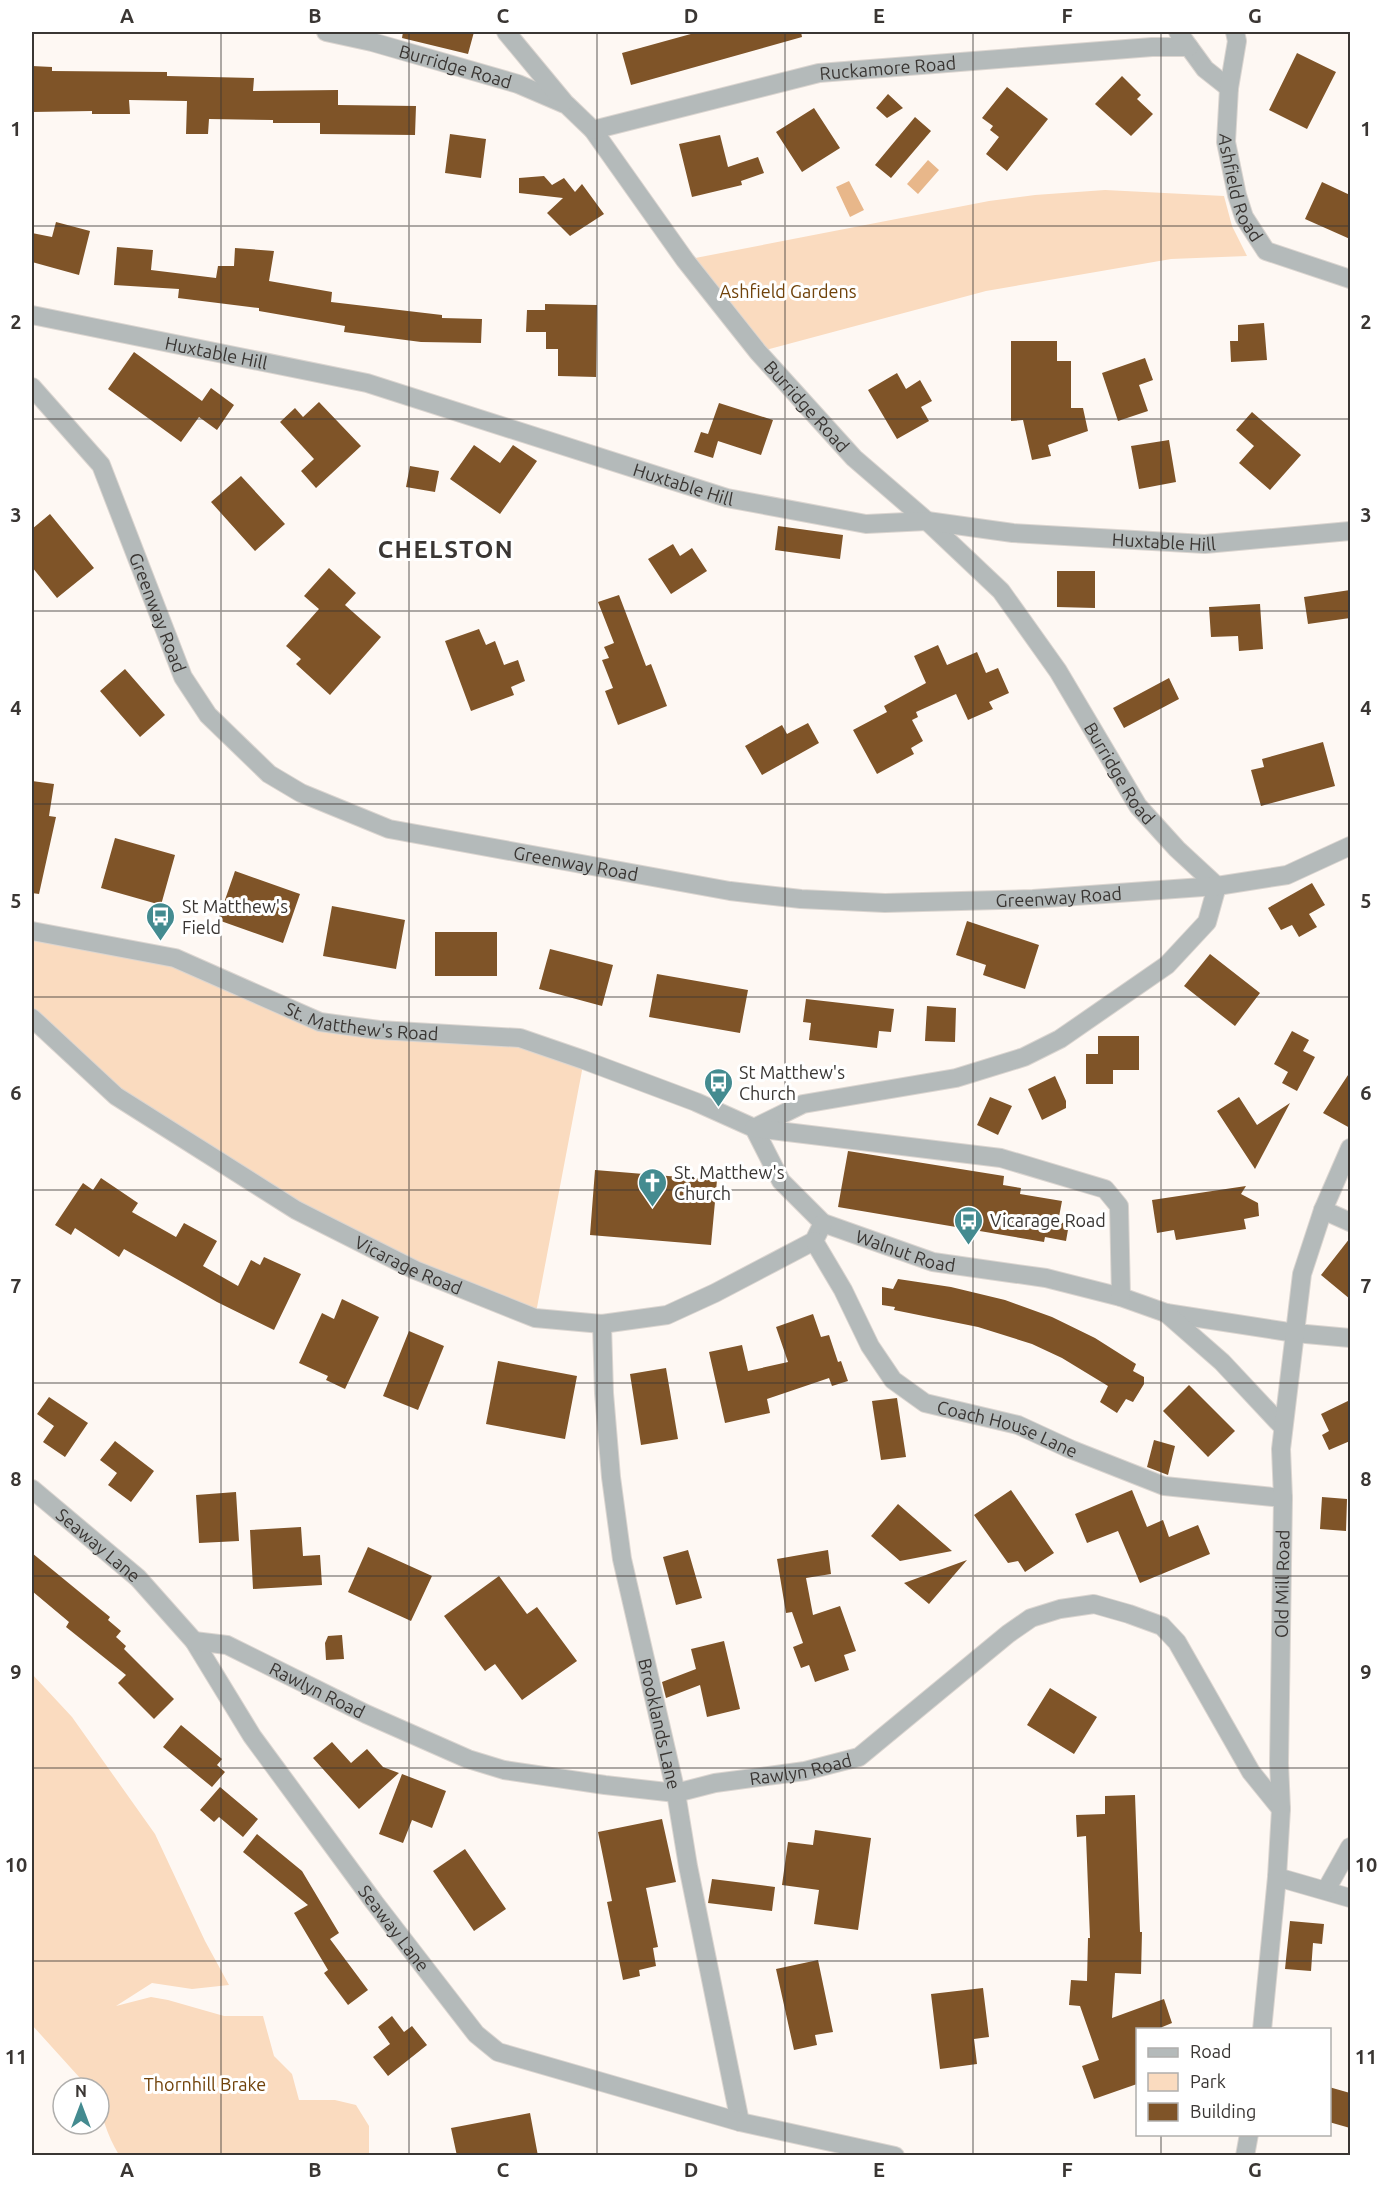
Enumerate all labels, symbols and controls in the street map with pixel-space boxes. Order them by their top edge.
text: A [120,4,134,27]
text: B [308,4,322,27]
text: C [497,4,510,27]
text: D [684,4,698,27]
text: E [873,4,885,27]
text: F [1061,4,1073,27]
text: G [1248,4,1262,27]
street label: Burridge Road [397,40,514,92]
street label: Ruckamore Road [819,52,957,83]
text: 1 [10,117,22,140]
text: 1 [1360,117,1372,140]
street label: Ashfield Road [1216,133,1267,245]
park label: Ashfield Gardens [719,281,857,301]
text: 2 [10,310,22,333]
text: 2 [1360,310,1372,333]
street label: Huxtable Hill [163,332,269,373]
street label: Burridge Road [761,356,853,456]
street label: Huxtable Hill [631,459,735,509]
text: 3 [10,503,22,526]
text: 3 [1360,503,1372,526]
street label: Huxtable Hill [1111,529,1217,554]
district label: CHELSTON [378,536,514,563]
street label: Greenway Road [126,550,190,675]
text: 4 [10,696,22,719]
text: 4 [1360,696,1372,719]
street label: Burridge Road [1081,719,1159,828]
street label: Greenway Road [512,842,640,884]
street label: Greenway Road [995,883,1122,910]
text: 5 [10,889,22,912]
text: 5 [1360,889,1372,912]
place label: St Matthew's Field [182,896,288,937]
bus stop icon: St Matthew's Field [145,900,177,942]
street label: St. Matthew's Road [282,998,439,1043]
place label: St Matthew's Church [739,1062,845,1103]
bus stop icon: St Matthew's Church [702,1066,734,1108]
text: 6 [10,1081,22,1104]
text: 6 [1360,1081,1372,1104]
place label: St. Matthew's Church [674,1162,785,1203]
church icon: St. Matthew's Church [637,1166,669,1208]
bus stop icon: Vicarage Road [953,1204,985,1246]
place label: Vicarage Road [990,1210,1106,1230]
street label: Walnut Road [853,1226,957,1275]
street label: Vicarage Road [352,1231,465,1298]
text: 7 [10,1274,22,1297]
text: 7 [1360,1274,1372,1297]
street label: Coach House Lane [935,1396,1081,1461]
text: 8 [10,1467,22,1490]
text: 8 [1360,1467,1372,1490]
street label: Seaway Lane [53,1504,145,1586]
street label: Old Mill Road [1271,1530,1293,1638]
street label: Brooklands Lane [635,1656,685,1791]
street label: Rawlyn Road [266,1658,368,1722]
text: 9 [10,1660,22,1683]
text: 9 [1360,1660,1372,1683]
street label: Rawlyn Road [748,1749,854,1788]
text: 10 [5,1853,27,1876]
text: 10 [1355,1853,1377,1876]
street label: Seaway Lane [355,1881,434,1975]
legend [1136,2028,1331,2136]
text: Road [1190,2041,1232,2061]
text: 11 [5,2045,27,2068]
text: 11 [1355,2045,1377,2068]
text: Park [1190,2071,1226,2091]
park label: Thornhill Brake [144,2074,266,2094]
north arrow [51,2076,111,2136]
text: N [75,2082,87,2100]
text: Building [1190,2101,1256,2121]
text: A [120,2158,134,2181]
text: B [308,2158,322,2181]
text: C [497,2158,510,2181]
text: D [684,2158,698,2181]
text: E [873,2158,885,2181]
text: F [1061,2158,1073,2181]
text: G [1248,2158,1262,2181]

